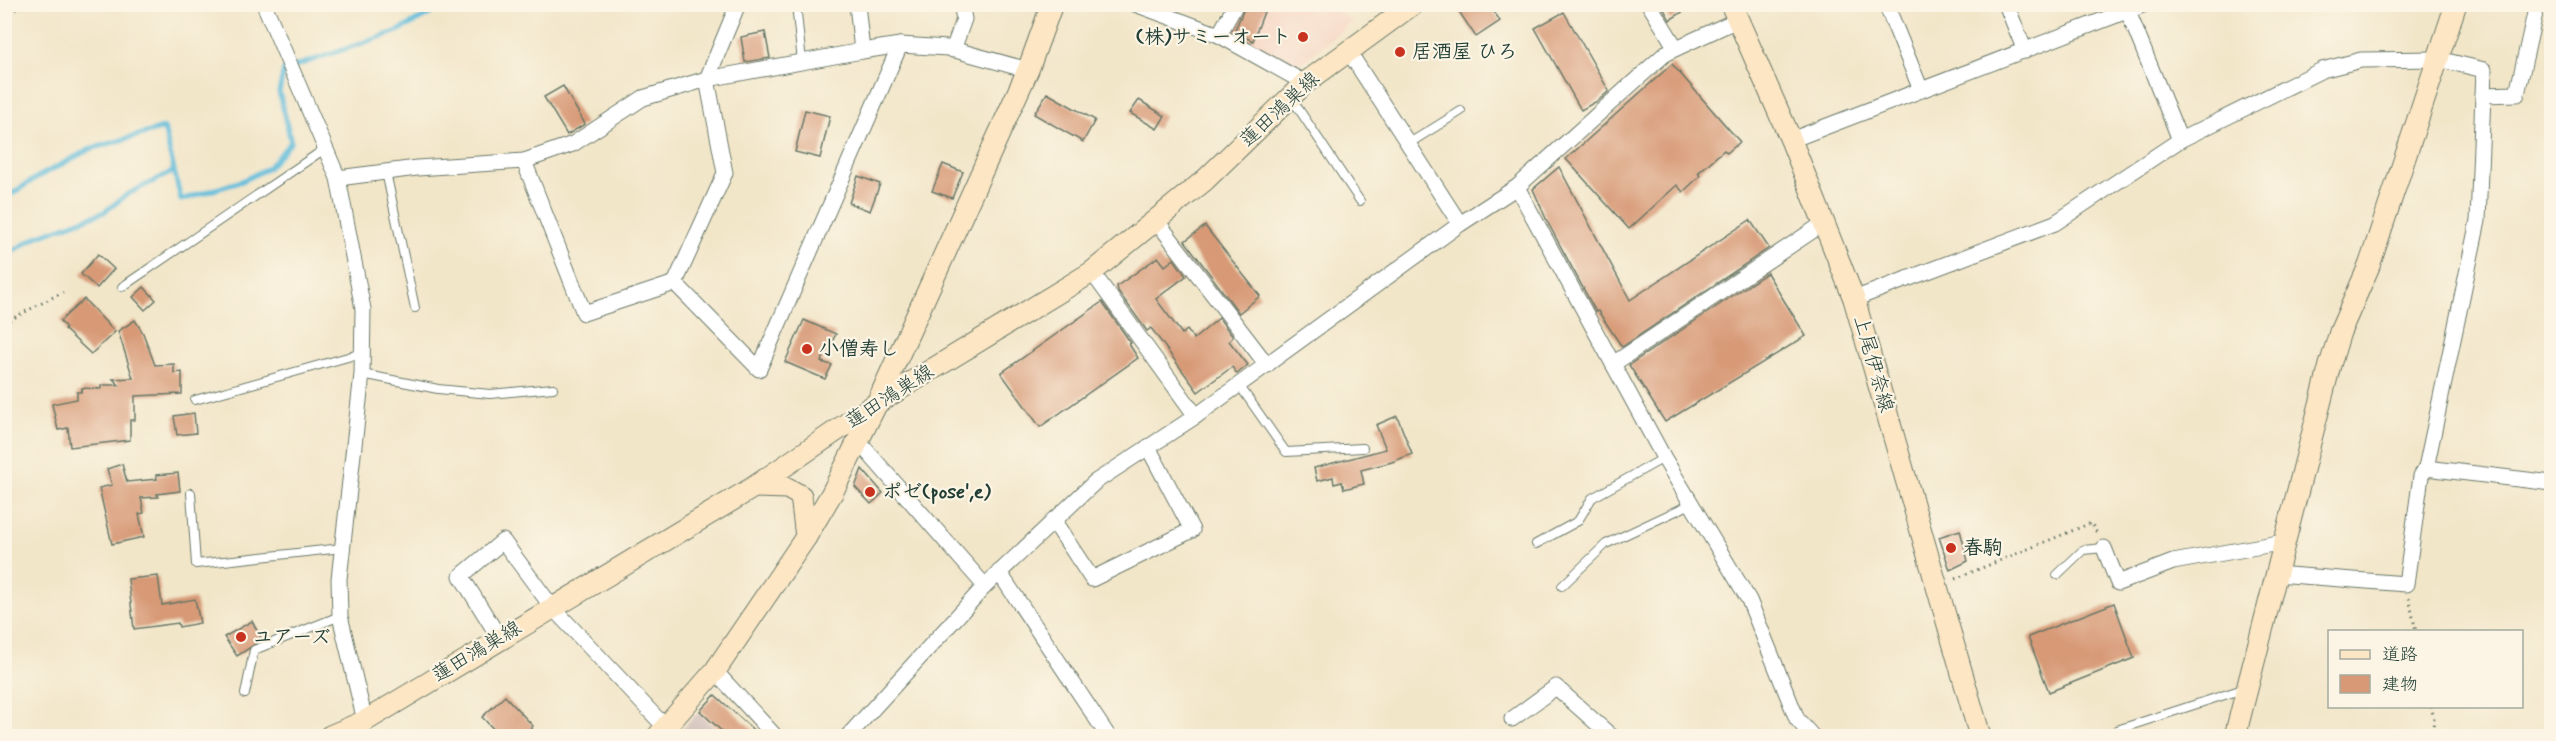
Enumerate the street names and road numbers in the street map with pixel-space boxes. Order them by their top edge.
street label: 蓮田鴻巣線 [1234,66,1326,154]
street label: 上尾伊奈線 [1846,312,1900,416]
street label: 蓮田鴻巣線 [841,358,939,436]
street label: 蓮田鴻巣線 [427,615,527,689]

